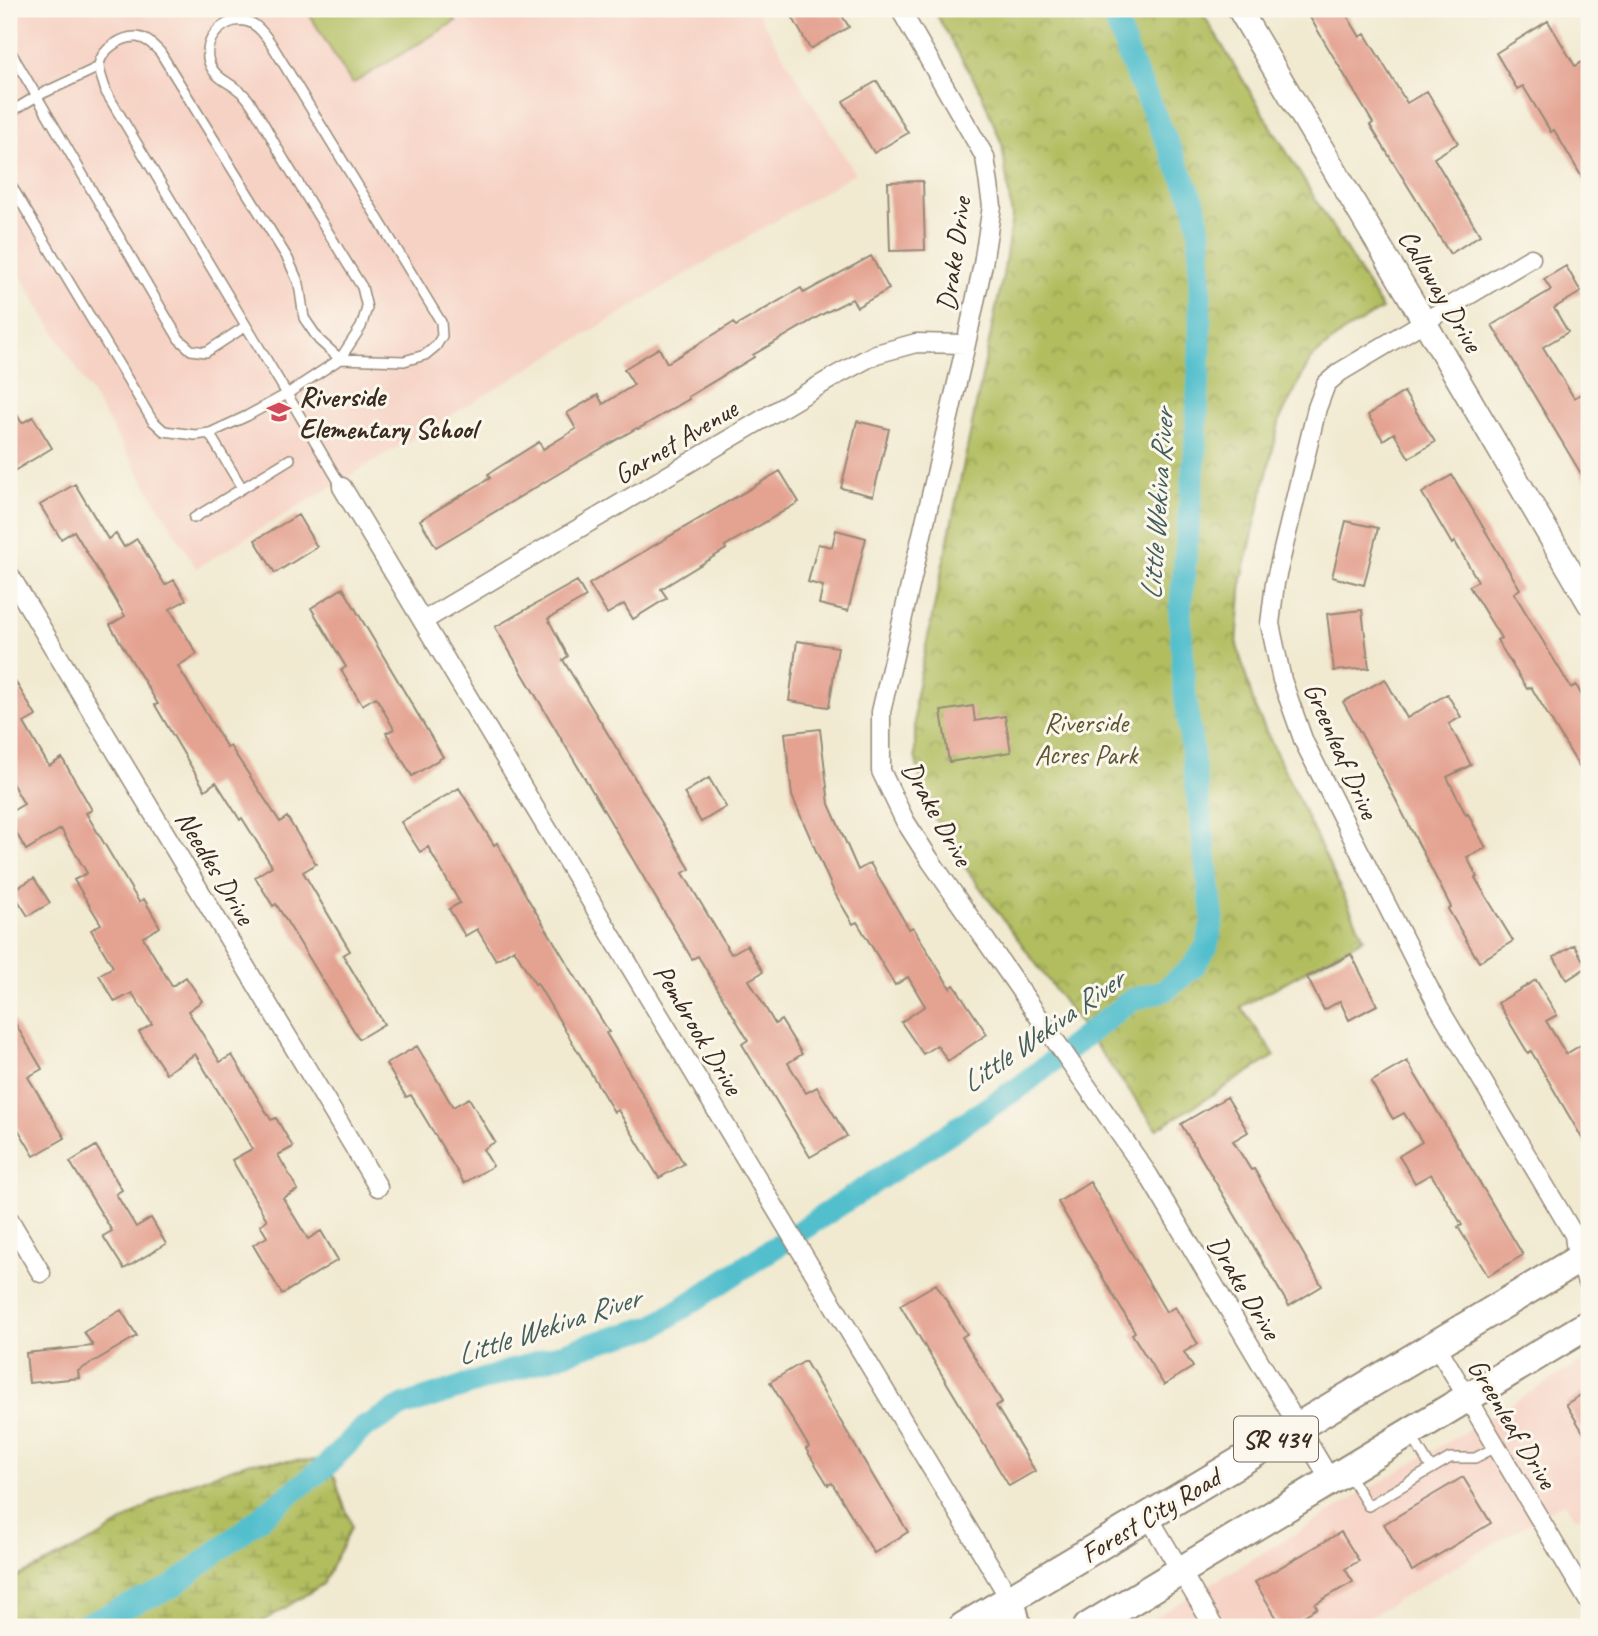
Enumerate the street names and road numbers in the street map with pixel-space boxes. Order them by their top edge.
street label: Drake Drive [928,193,979,313]
street label: Calloway Drive [1390,223,1492,360]
street label: Garnet Avenue [607,390,745,492]
street label: Greenleaf Drive [1296,677,1388,825]
street label: Drake Drive [894,755,982,874]
street label: Needles Drive [168,804,264,932]
street label: Pembrook Drive [646,958,752,1103]
street label: Drake Drive [1200,1229,1290,1347]
street label: Greenleaf Drive [1460,1352,1566,1496]
road number: SR 434 [1234,1416,1318,1462]
street label: Forest City Road [1074,1458,1230,1571]

